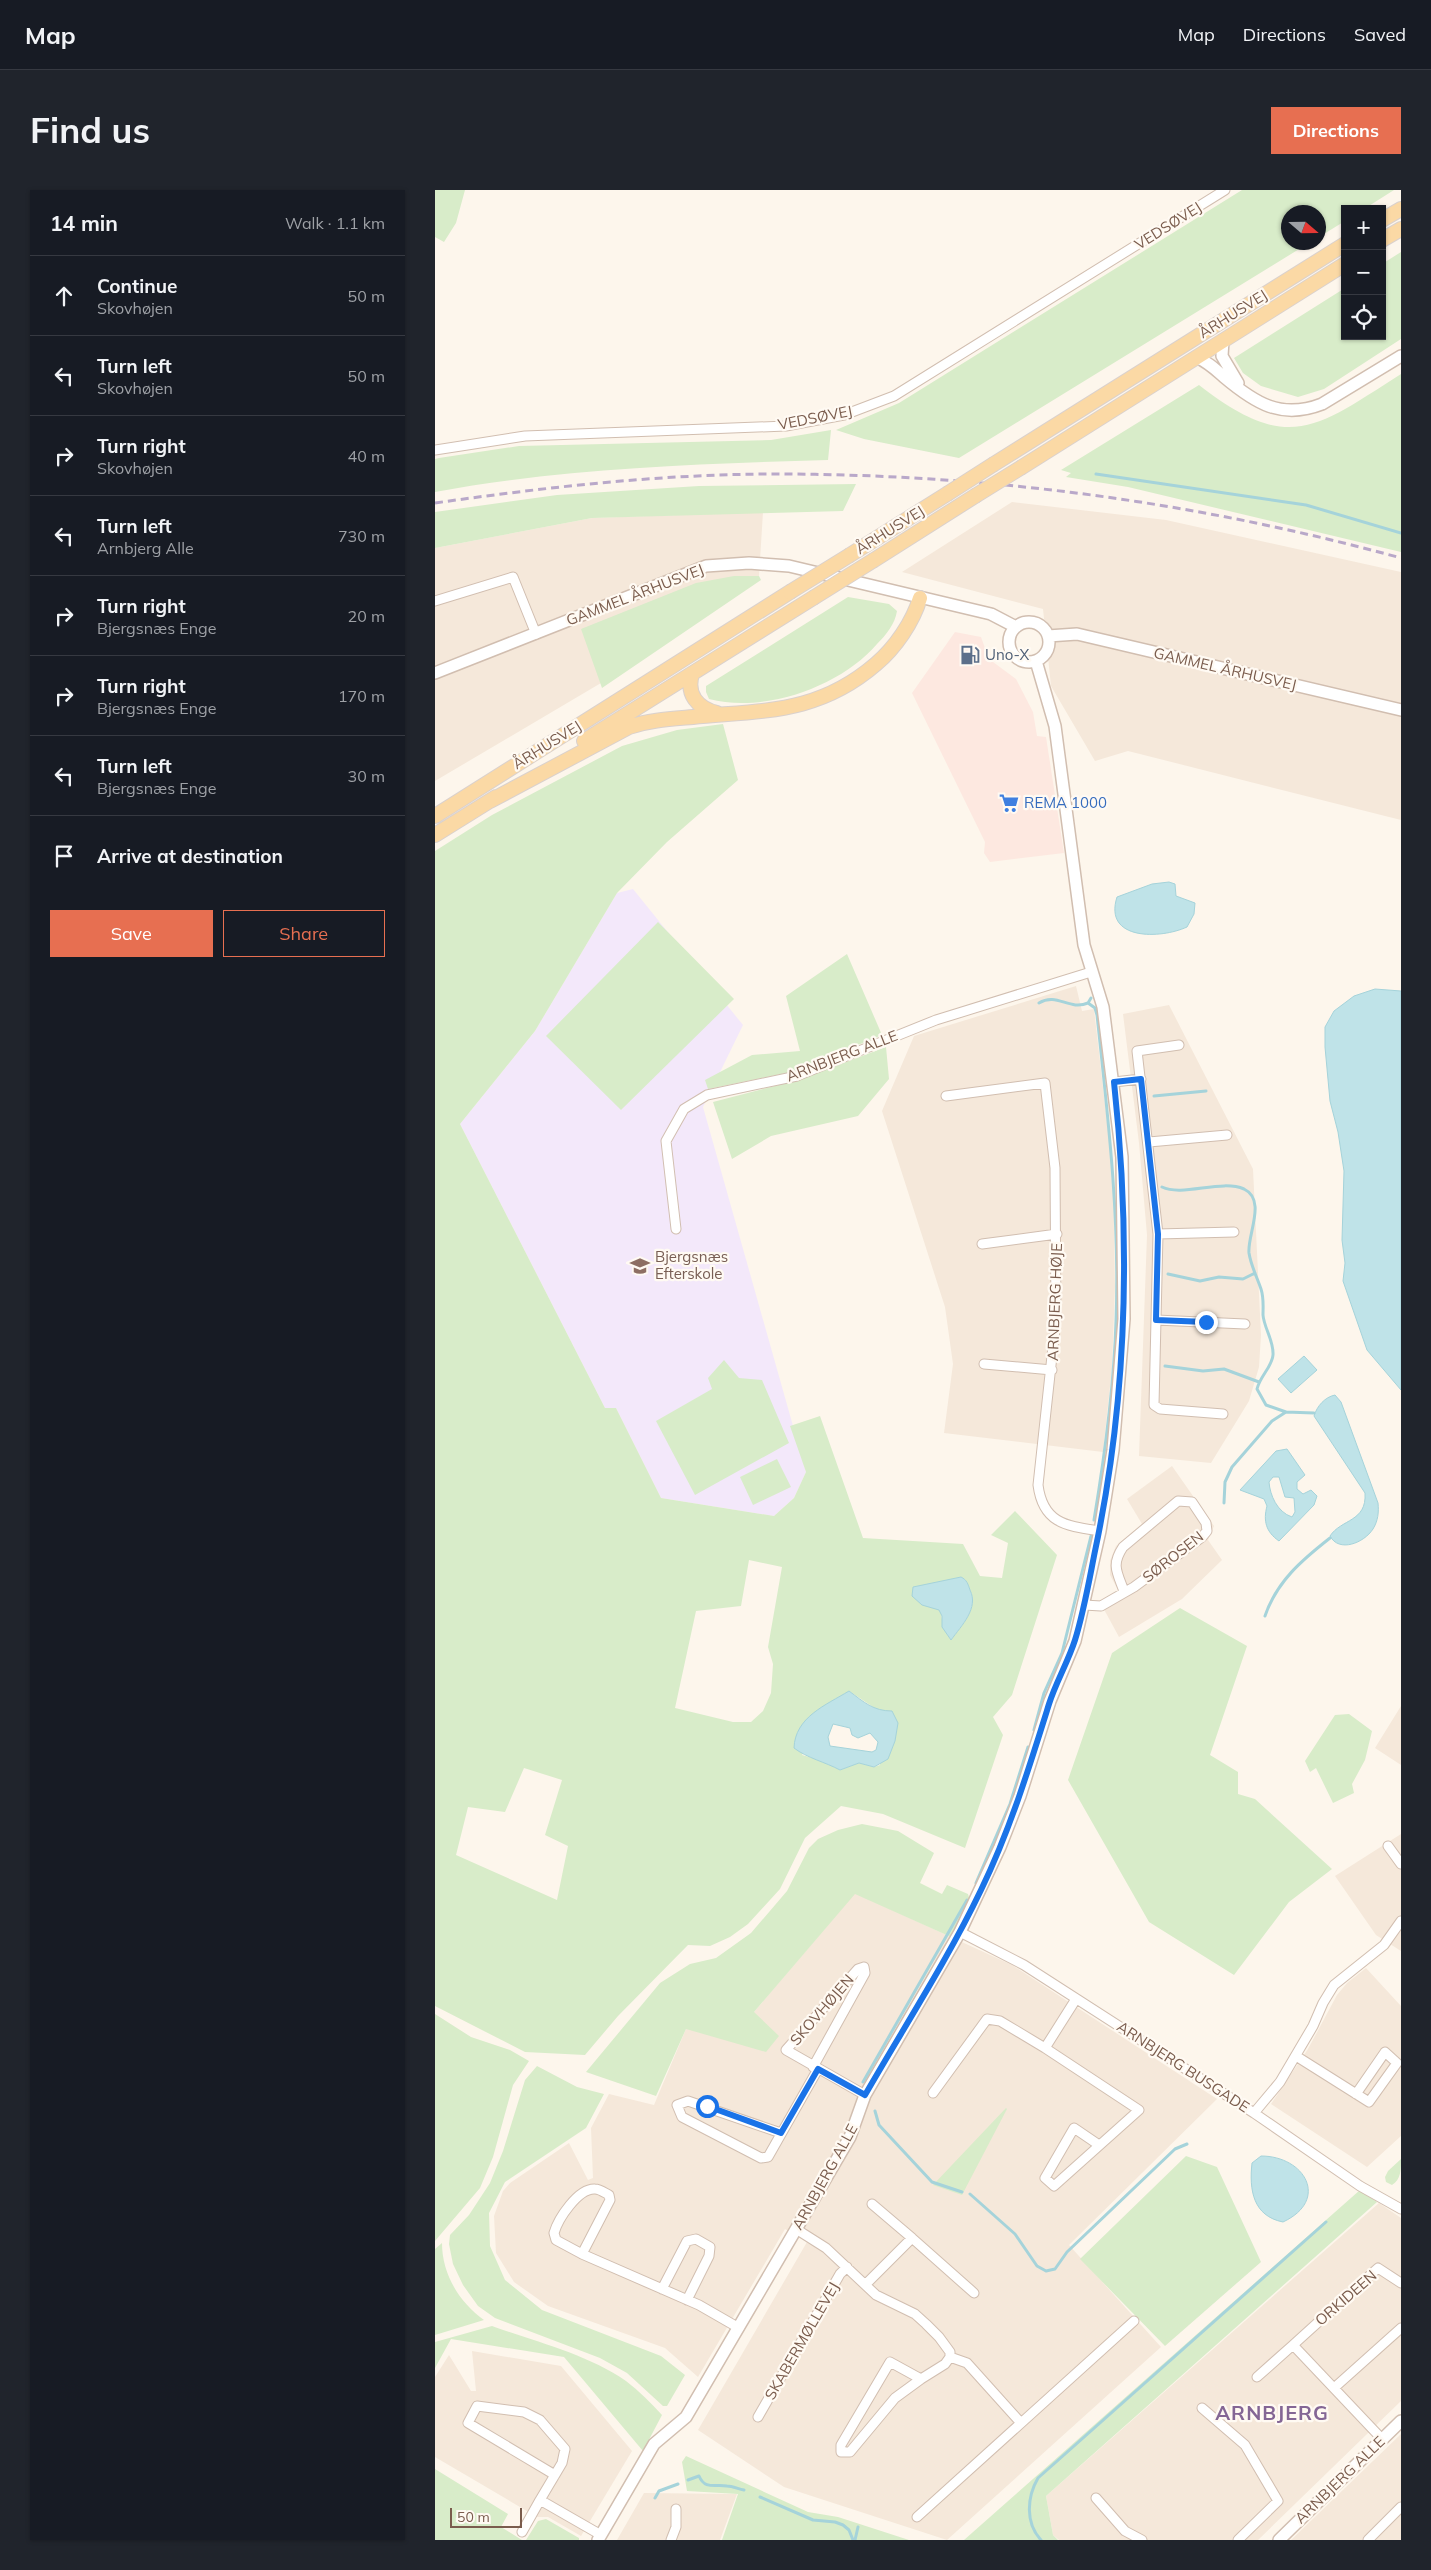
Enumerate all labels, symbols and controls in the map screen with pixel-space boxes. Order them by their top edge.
text: Map [25,20,76,50]
text: Map [1178,23,1215,46]
text: Directions [1243,23,1326,46]
text: Saved [1354,23,1406,46]
button: Directions [1271,107,1401,154]
text: Find us [30,108,150,152]
street label: VEDSØVEJ [1131,198,1205,254]
north arrow [1281,205,1326,250]
map controls [1341,205,1386,340]
button: + [1341,205,1386,250]
text: 14 min [50,210,118,236]
text: Walk · 1.1 km [285,213,385,233]
button: − [1341,250,1386,295]
text: Continue [97,274,177,298]
icon: ahead [50,282,78,310]
street label: ÅRHUSVEJ [1194,284,1271,342]
text: 50 m [348,286,385,306]
button: locate [1341,295,1386,340]
text: Skovhøjen [97,298,173,318]
text: Turn left [97,354,172,378]
icon: left [50,362,78,390]
text: 50 m [348,366,385,386]
text: Skovhøjen [97,378,173,398]
street label: VEDSØVEJ [776,401,854,434]
text: Turn right [97,434,186,458]
icon: right [50,442,78,470]
text: 40 m [348,446,385,466]
text: Skovhøjen [97,458,173,478]
street label: ÅRHUSVEJ [851,500,928,558]
text: Turn left [97,514,172,538]
icon: left [50,522,78,550]
text: 730 m [338,526,385,546]
text: Arnbjerg Alle [97,538,194,558]
street label: GAMMEL ÅRHUSVEJ [563,559,706,630]
text: Turn right [97,594,186,618]
icon: right [50,602,78,630]
text: 20 m [348,606,385,626]
text: Bjergsnæs Enge [97,618,216,638]
street label: GAMMEL ÅRHUSVEJ [1152,642,1299,694]
fuel station icon: Uno-X [959,644,981,666]
place label: Uno-X [985,645,1030,664]
text: Turn right [97,674,186,698]
icon: right [50,682,78,710]
text: 170 m [338,686,385,706]
text: Bjergsnæs Enge [97,698,216,718]
street label: ÅRHUSVEJ [508,715,585,773]
text: Turn left [97,754,172,778]
icon: left [50,762,78,790]
text: 30 m [348,766,385,786]
text: Bjergsnæs Enge [97,778,216,798]
supermarket icon: REMA 1000 [998,792,1020,814]
place label: REMA 1000 [1024,793,1107,812]
icon: arrive [50,842,78,870]
text: Arrive at destination [97,844,283,868]
button: Save [50,910,213,957]
button: Share [223,910,385,957]
street label: ARNBJERG ALLE [783,1025,900,1086]
street label: ARNBJERG HØJE [1043,1243,1066,1361]
place label: Bjergsnæs Efterskole [655,1247,728,1283]
school or university icon: Bjergsnæs Efterskole [629,1255,651,1277]
route end [1195,1311,1218,1334]
street label: SØROSEN [1138,1527,1207,1586]
street label: SKOVHØJEN [786,1970,858,2049]
street label: ARNBJERG BUSGADE [1113,2017,1253,2117]
route start [696,2095,719,2118]
street label: ARNBJERG ALLE [788,2120,862,2233]
street label: ORKIDEEN [1311,2266,1380,2330]
street label: SKABERMØLLEVEJ [760,2279,843,2403]
district label: ARNBJERG [1215,2400,1329,2425]
street label: ARNBJERG ALLE [1291,2432,1389,2527]
scale bar [450,2505,523,2528]
text: 50 m [457,2508,490,2526]

